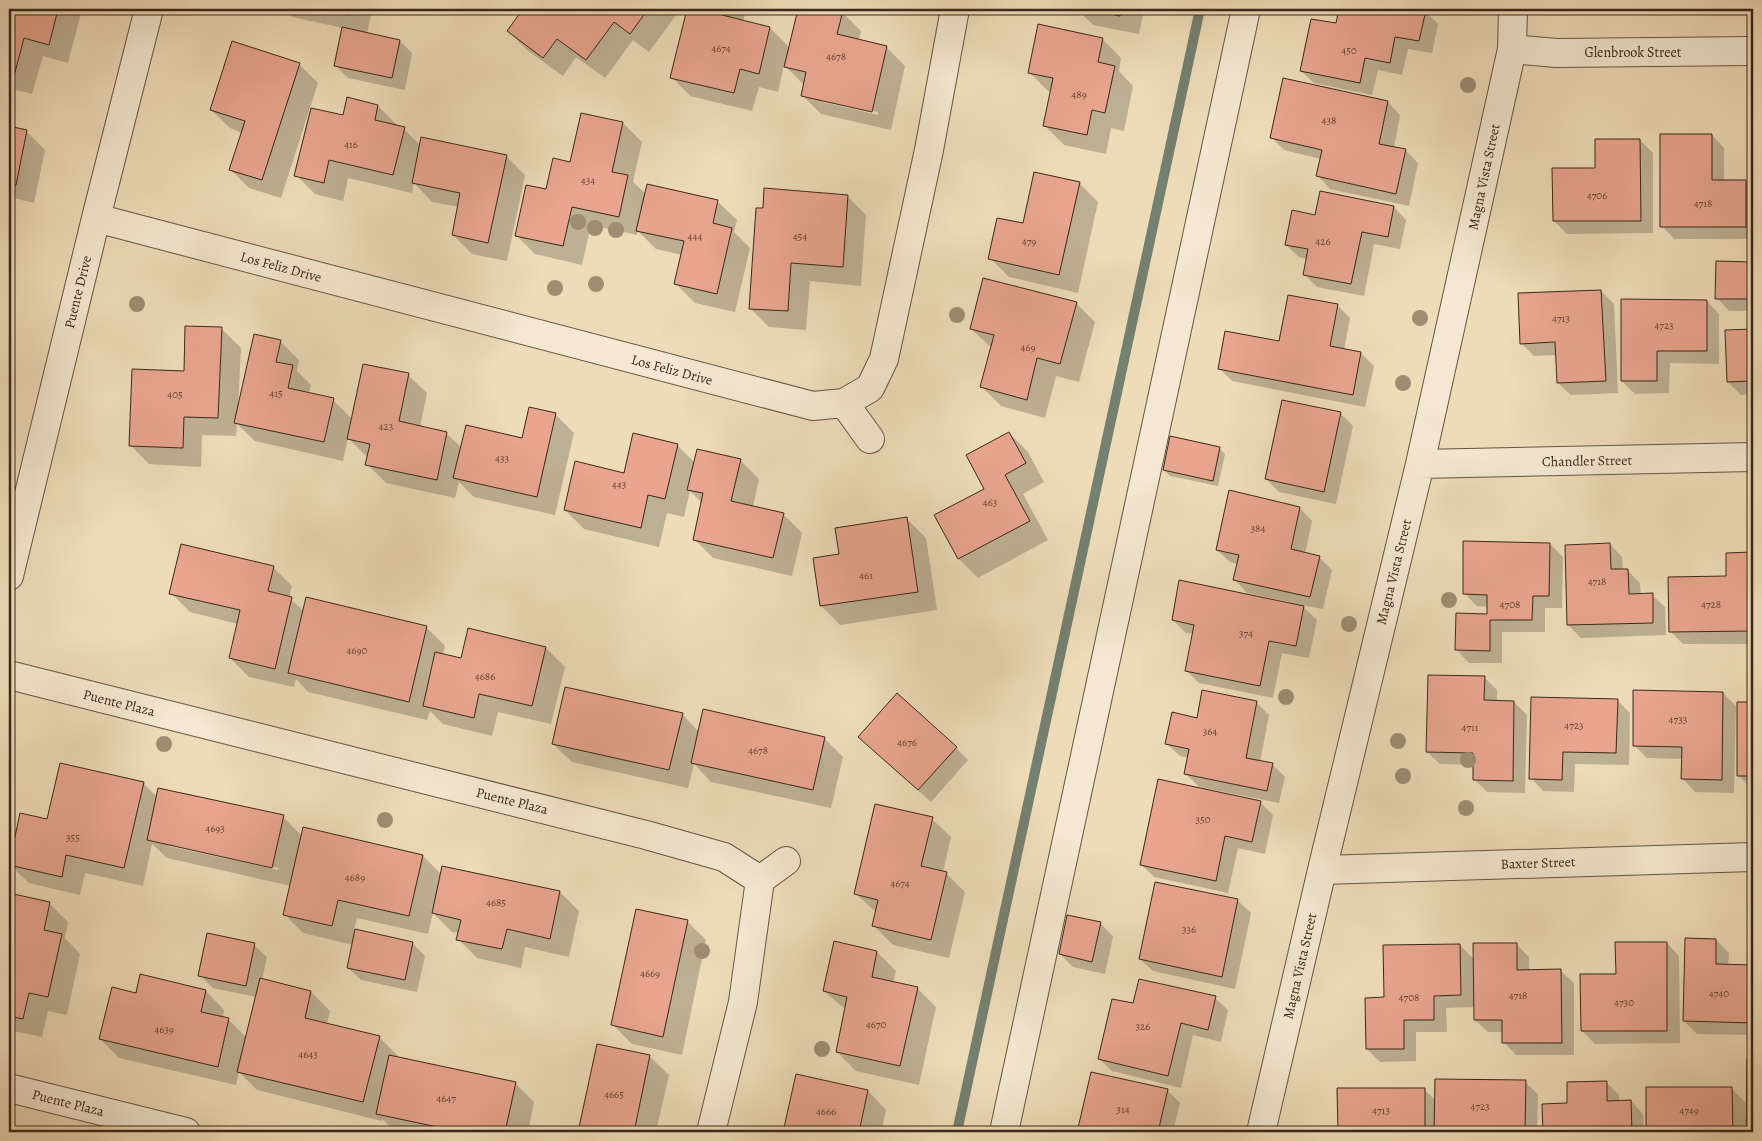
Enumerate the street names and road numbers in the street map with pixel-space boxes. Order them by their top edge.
street label: Glenbrook Street [1585,43,1682,62]
street label: Magna Vista Street [1463,122,1505,232]
street label: Los Feliz Drive [238,247,324,287]
street label: Puente Drive [60,254,96,330]
street label: Los Feliz Drive [629,350,715,390]
street label: Chandler Street [1542,451,1633,471]
street label: Magna Vista Street [1372,517,1416,627]
street label: Puente Plaza [81,685,157,721]
street label: Puente Plaza [474,783,550,819]
street label: Baxter Street [1500,852,1576,874]
street label: Magna Vista Street [1279,911,1322,1021]
street label: Puente Plaza [30,1085,106,1121]

